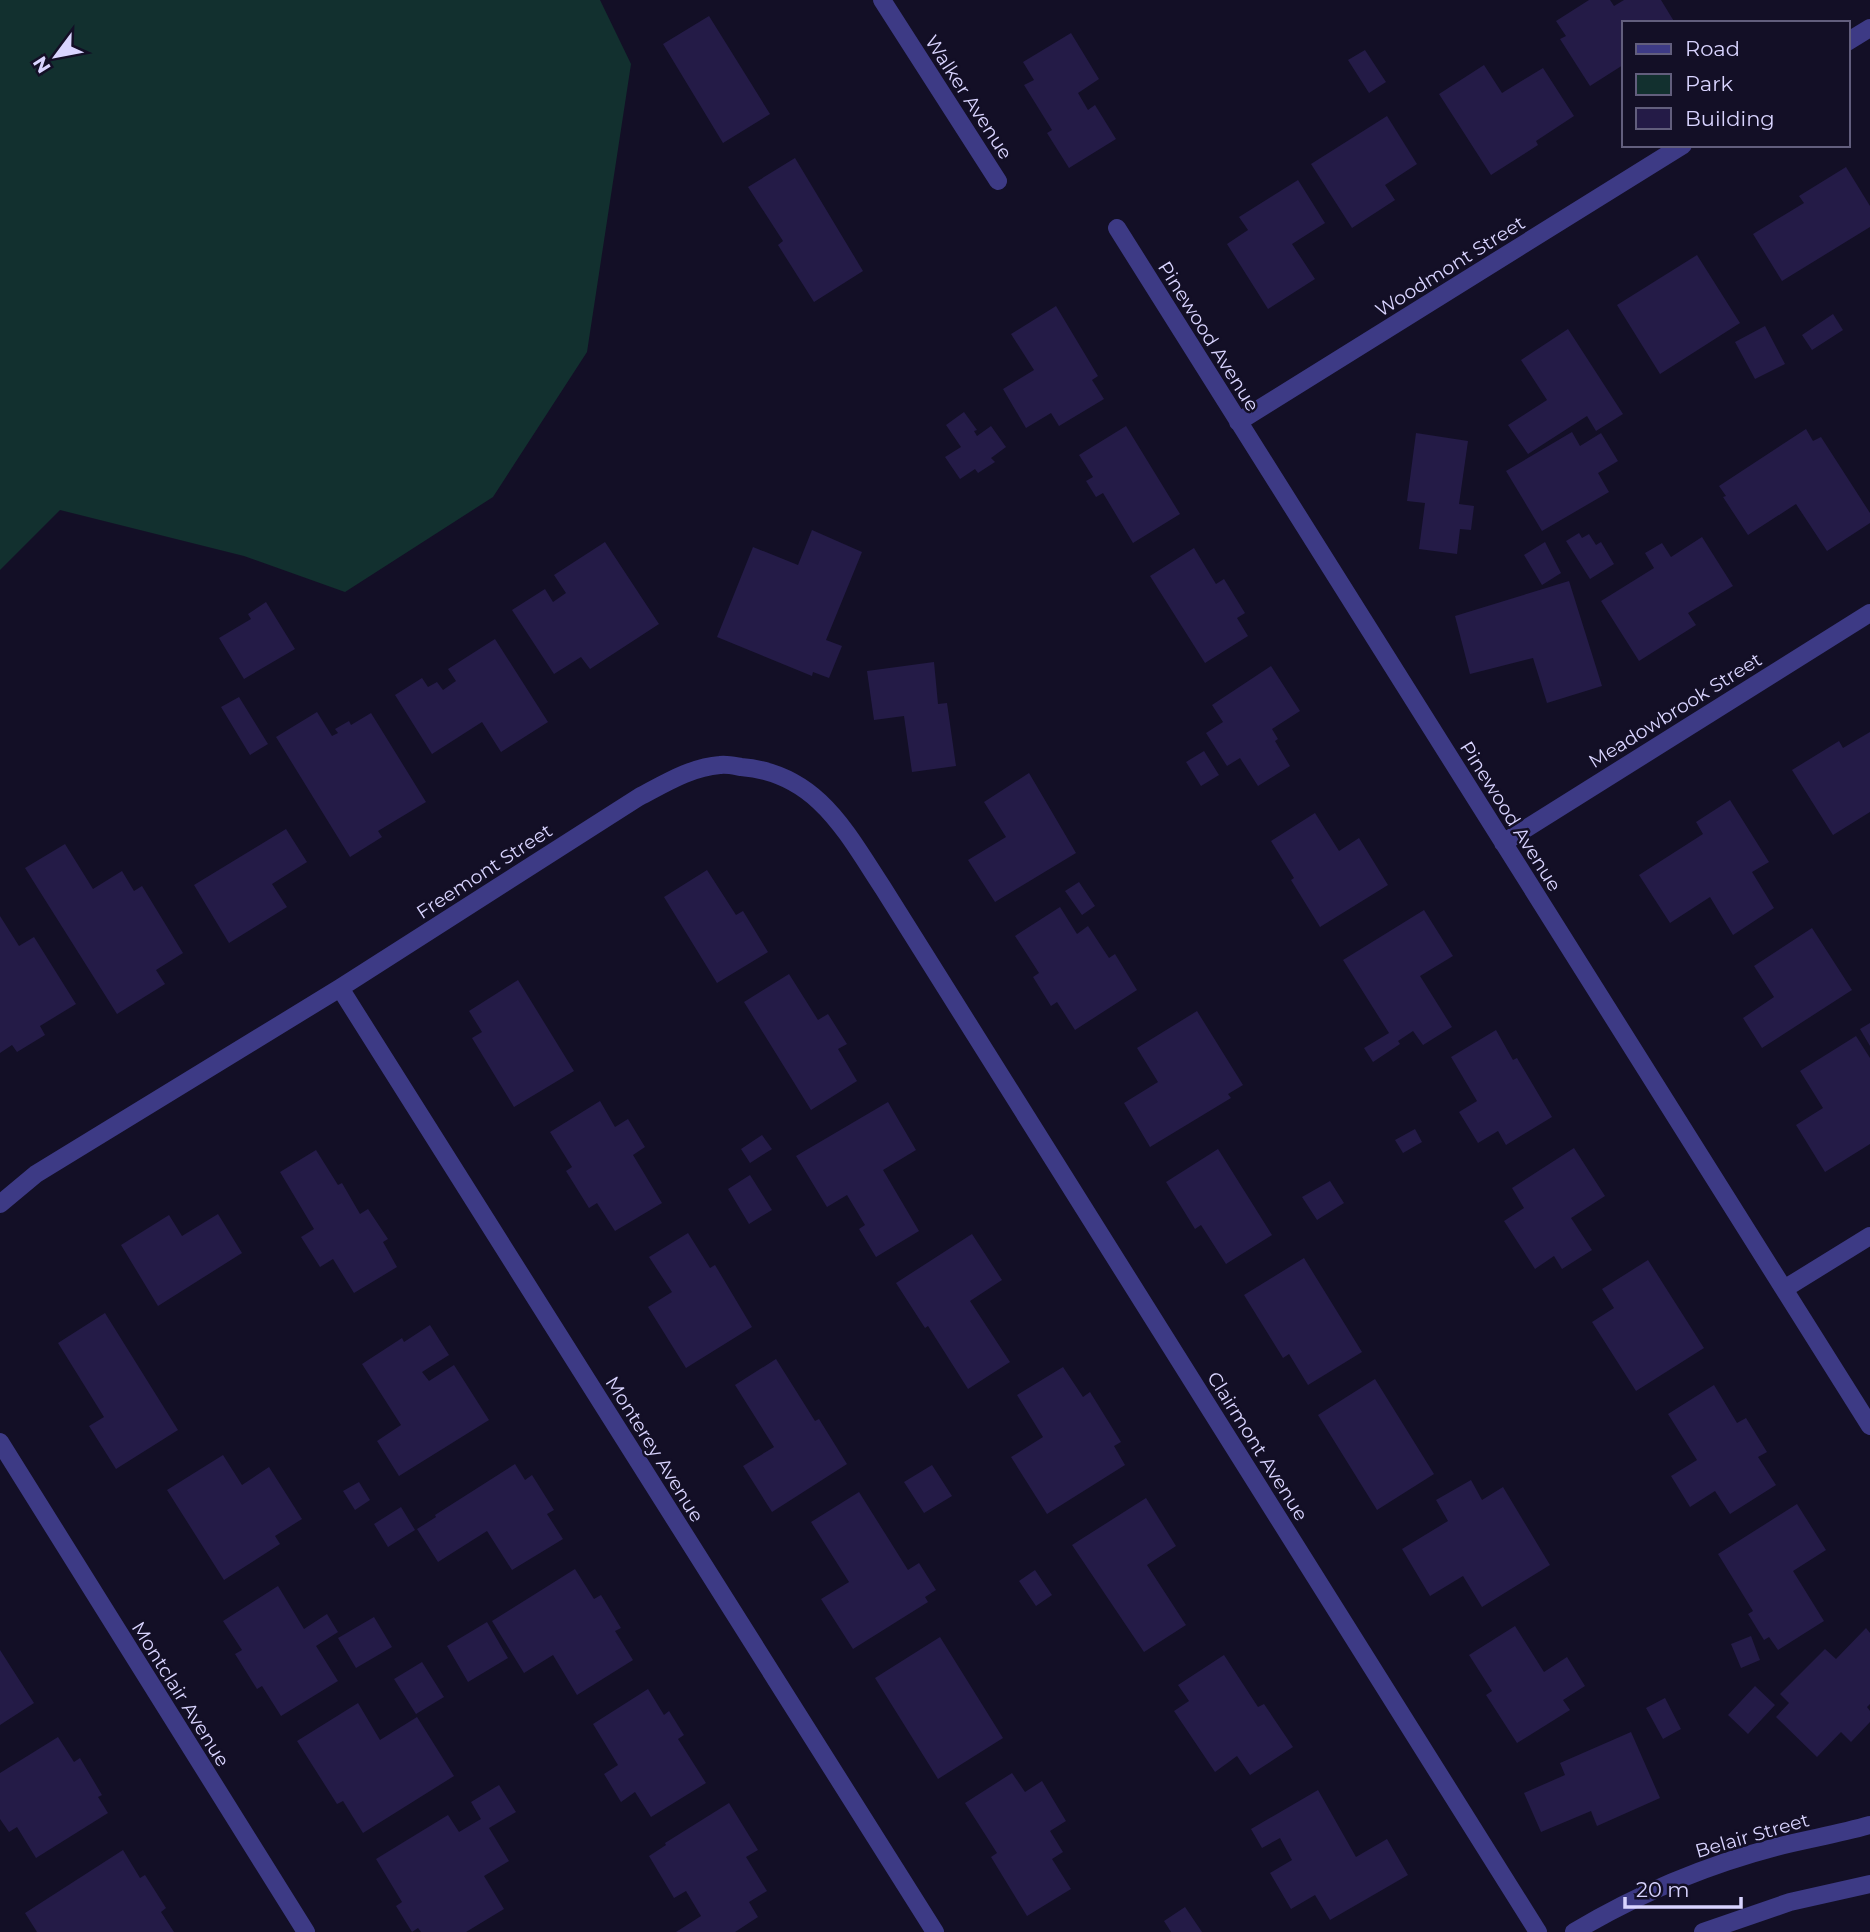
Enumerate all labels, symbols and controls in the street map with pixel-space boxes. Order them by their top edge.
north arrow [21,21,91,91]
legend [1622,21,1849,147]
street label: Walker Avenue [920,31,1017,164]
text: Road [1685,36,1740,61]
text: N [28,52,56,77]
text: Park [1685,71,1733,96]
text: Building [1685,106,1775,131]
street label: Woodmont Street [1371,211,1529,322]
street label: Pinewood Avenue [1153,257,1264,416]
street label: Meadowbrook Street [1585,648,1766,773]
street label: Pinewood Avenue [1455,737,1566,896]
street label: Freemont Street [412,819,557,924]
street label: Clairmont Avenue [1202,1367,1313,1525]
street label: Monterey Avenue [600,1372,709,1526]
street label: Montclair Avenue [127,1618,234,1771]
street label: Belair Street [1693,1808,1812,1863]
scale bar [1625,1866,1741,1910]
text: 20 m [1636,1877,1690,1902]

